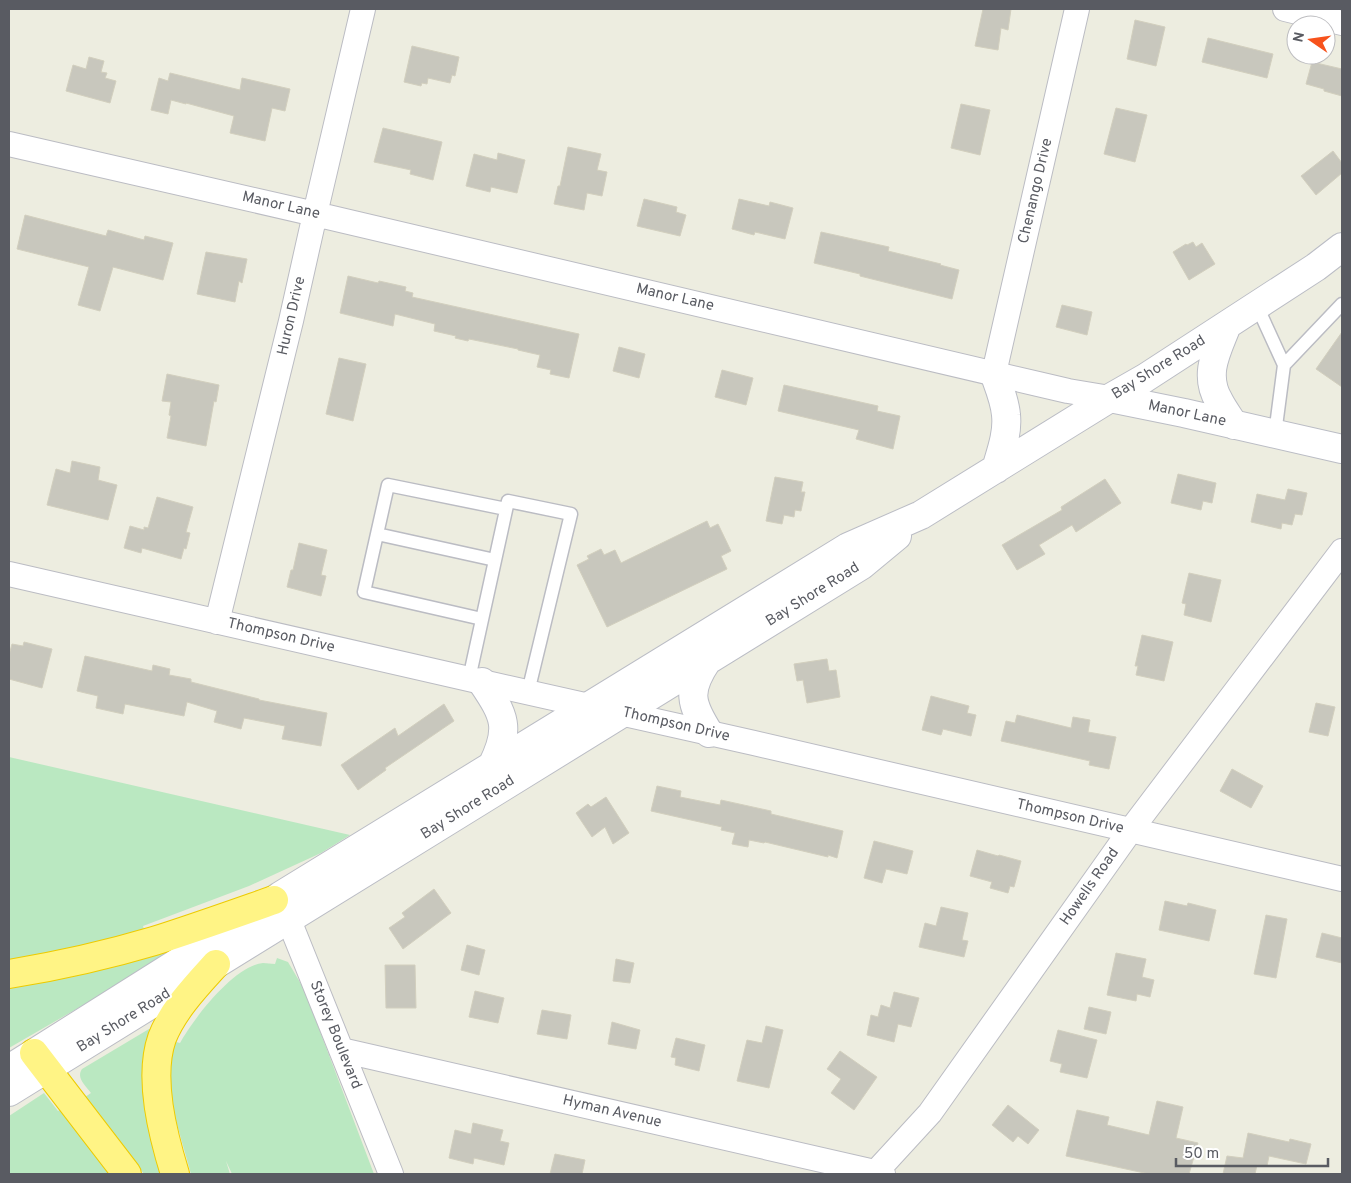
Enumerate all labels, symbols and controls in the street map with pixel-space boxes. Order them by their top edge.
north arrow [1286,15,1336,65]
text: N [1290,31,1309,44]
street label: Chenango Drive [1015,136,1057,246]
street label: Manor Lane [240,188,322,224]
street label: Huron Drive [274,275,310,357]
street label: Manor Lane [634,280,716,316]
street label: Bay Shore Road [1109,332,1209,404]
street label: Manor Lane [1146,396,1228,432]
street label: Bay Shore Road [763,559,863,631]
street label: Thompson Drive [225,614,337,658]
street label: Thompson Drive [620,703,732,747]
street label: Bay Shore Road [418,772,518,844]
street label: Thompson Drive [1014,795,1126,839]
street label: Howells Road [1056,844,1124,930]
street label: Storey Boulevard [305,978,365,1092]
street label: Bay Shore Road [74,985,174,1057]
street label: Hyman Avenue [561,1091,663,1133]
scale bar [1176,1136,1328,1168]
text: 50 m [1184,1145,1219,1164]

